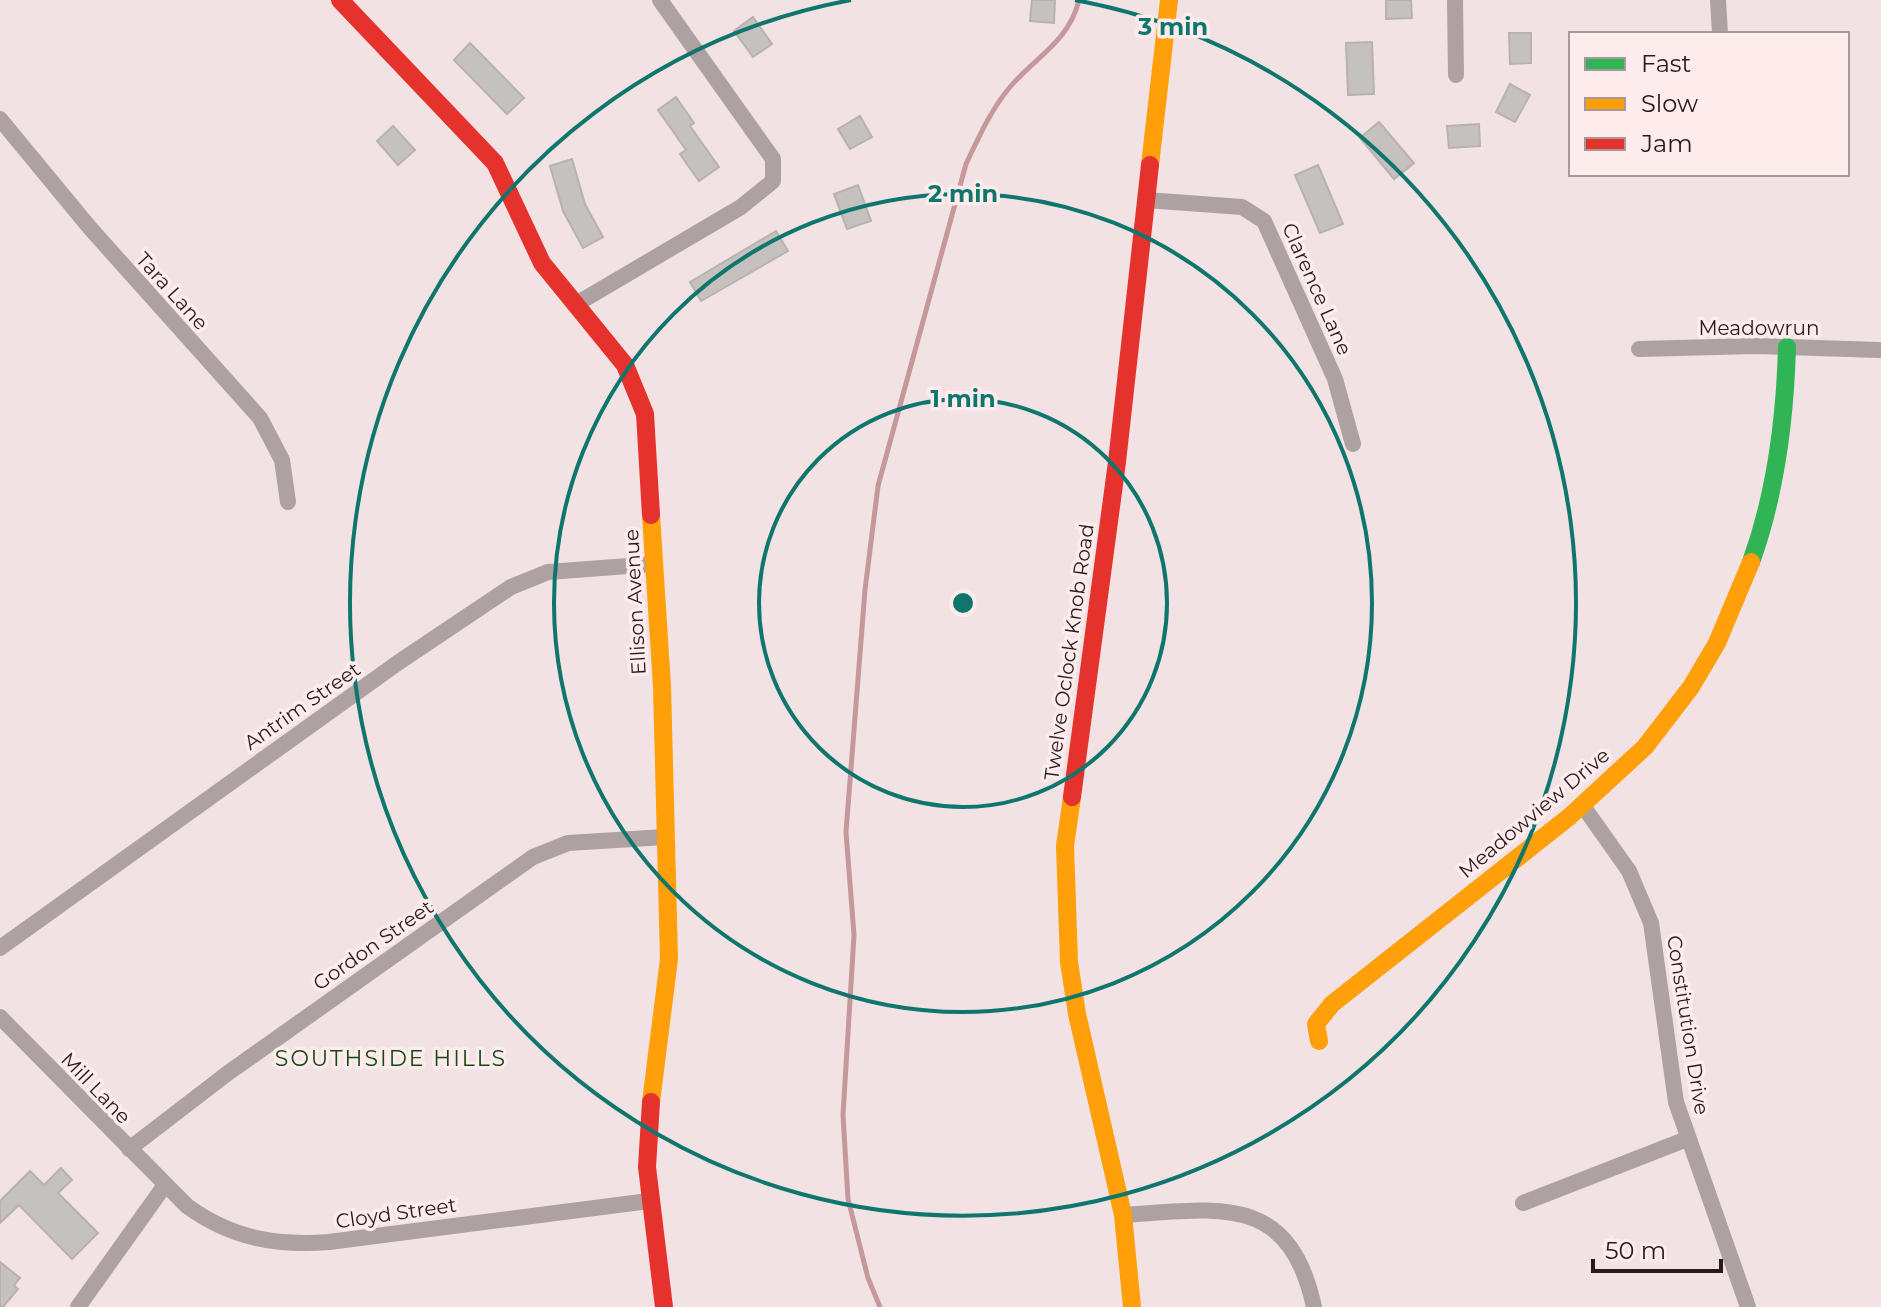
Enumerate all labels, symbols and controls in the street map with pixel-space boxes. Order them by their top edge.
text: 3 min [1137,12,1208,41]
legend [1569,32,1849,176]
text: Fast [1641,49,1692,78]
text: Slow [1641,89,1698,118]
text: Jam [1640,129,1693,158]
text: 2 min [928,179,998,208]
street label: Clarence Lane [1277,219,1357,359]
street label: Tara Lane [131,247,213,335]
street label: Meadowrun [1698,316,1820,340]
text: 1 min [930,384,996,413]
street label: Twelve Oclock Knob Road [1039,522,1099,782]
street label: Ellison Avenue [619,528,651,676]
centre of rings [949,589,977,617]
street label: Antrim Street [239,657,365,755]
street label: Meadowview Drive [1454,743,1614,883]
street label: Gordon Street [308,895,438,995]
street label: Constitution Drive [1662,933,1714,1117]
district label: SOUTHSIDE HILLS [275,1045,507,1072]
street label: Mill Lane [56,1047,136,1129]
street label: Cloyd Street [334,1193,458,1233]
scale bar [1593,1223,1721,1273]
text: 50 m [1605,1236,1666,1265]

